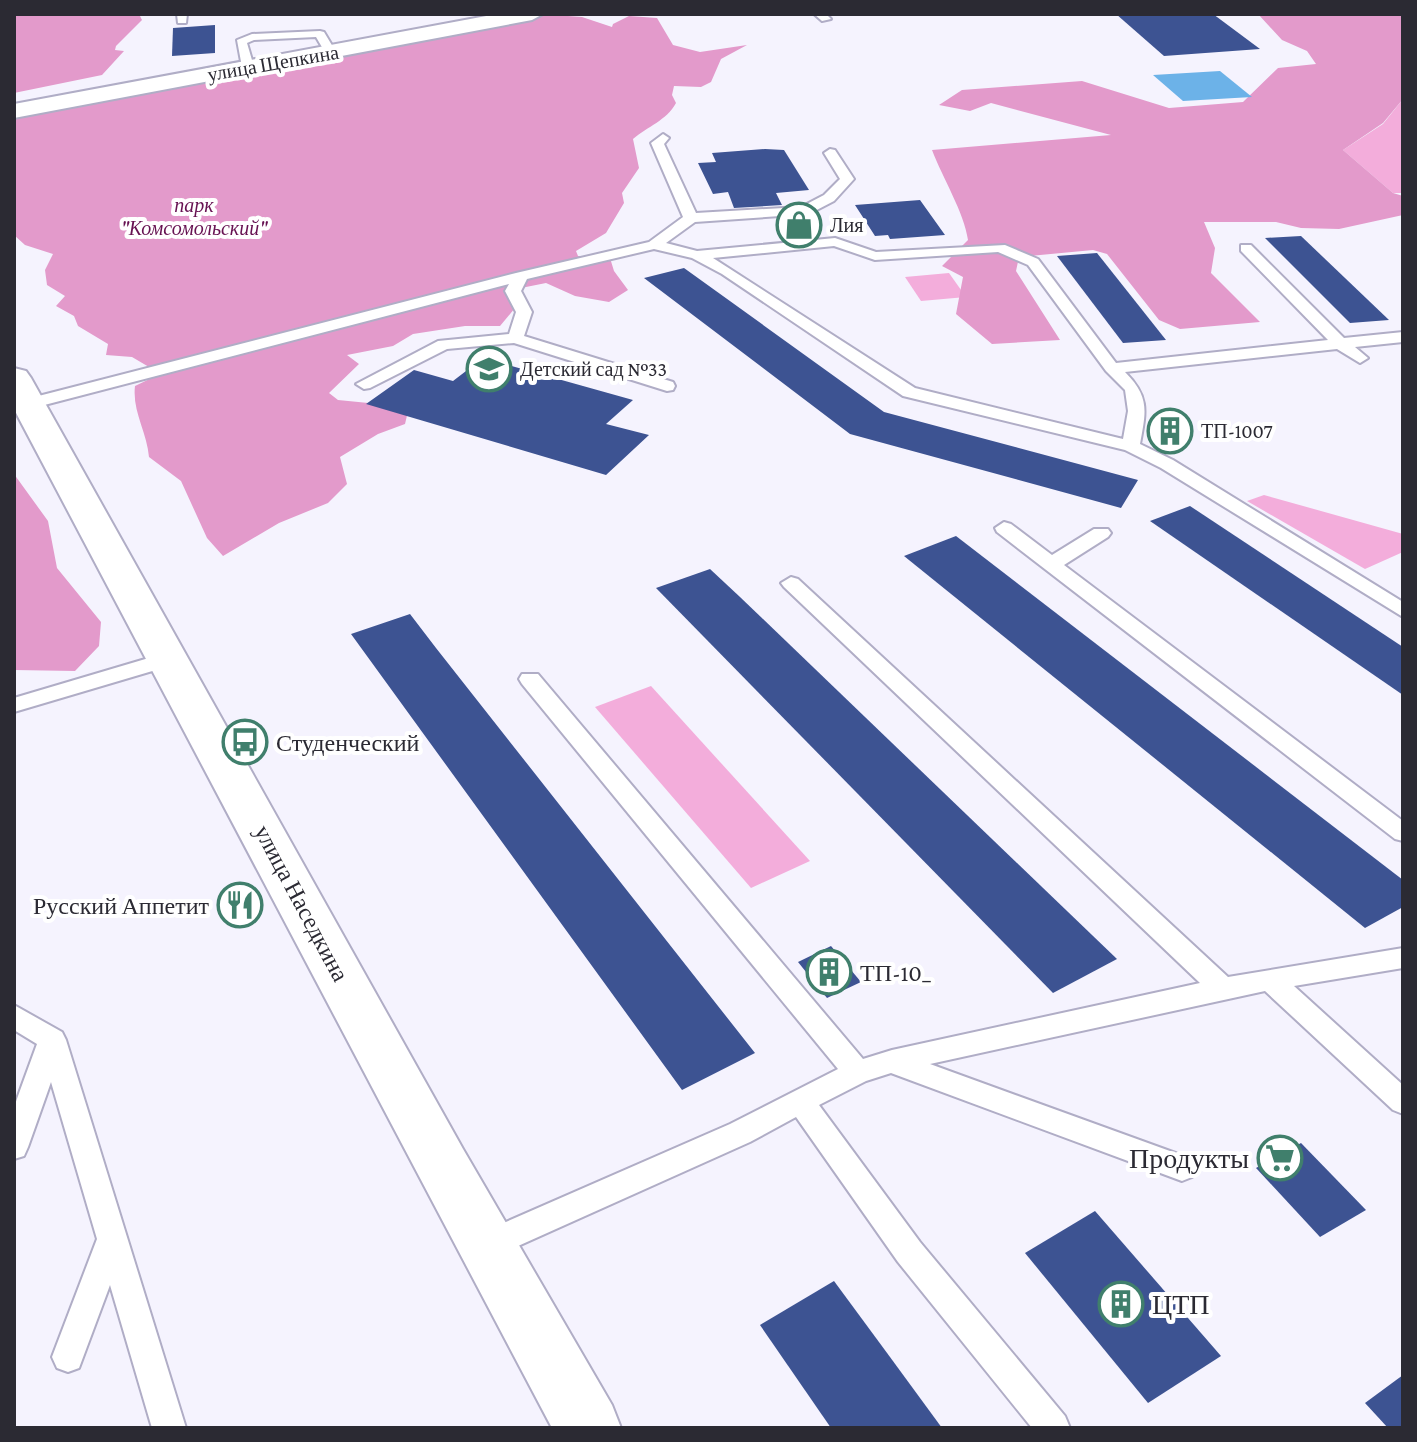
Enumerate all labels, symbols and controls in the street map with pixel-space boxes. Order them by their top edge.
street label: улица Щепкина [206,41,341,86]
park label: парк "Комсомольский" [121,194,268,239]
shop icon: Лия [775,201,823,249]
place label: Лия [830,214,863,236]
school or university icon: Детский сад №33 [465,345,513,393]
place label: Детский сад №33 [520,358,667,381]
building icon: ТП-1007 [1146,407,1194,455]
place label: ТП-1007 [1201,420,1273,442]
bus stop icon: Студенческий [221,718,269,766]
place label: Студенческий [276,729,420,756]
street label: улица Наседкина [249,820,355,986]
restaurant icon: Русский Аппетит [216,881,264,929]
place label: Русский Аппетит [33,892,210,919]
building icon: ТП-10_ [805,948,853,996]
place label: ТП-10_ [860,959,932,986]
supermarket icon: Продукты [1256,1134,1304,1182]
place label: Продукты [1129,1143,1249,1174]
building icon: ЦТП [1097,1280,1145,1328]
place label: ЦТП [1152,1289,1210,1320]

